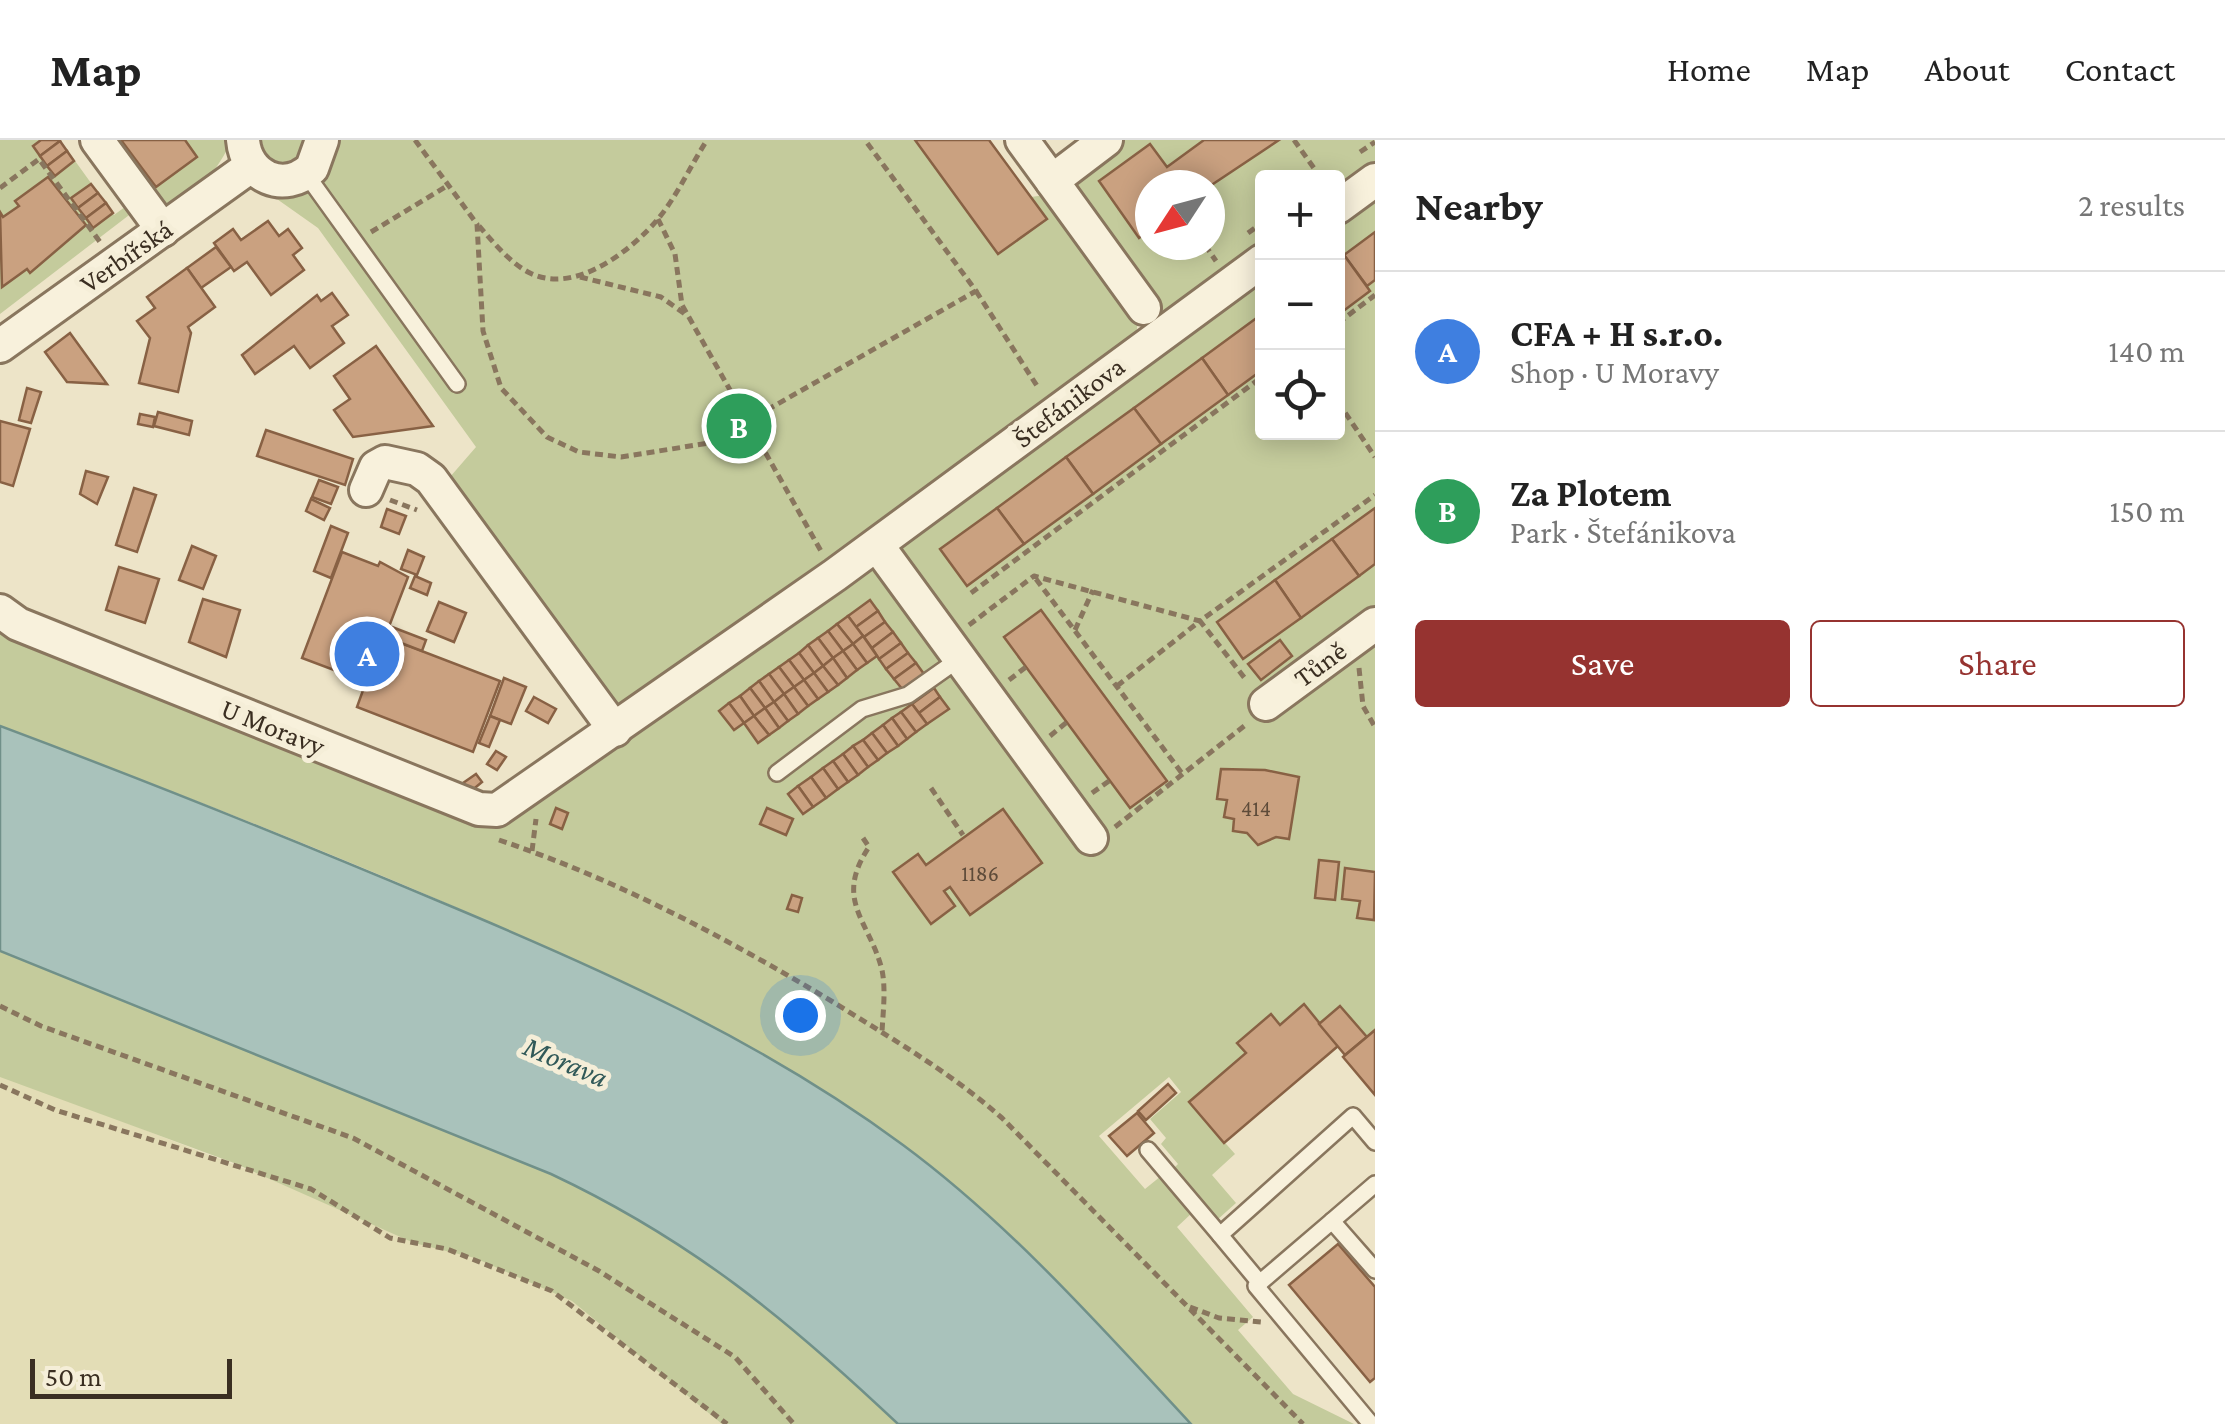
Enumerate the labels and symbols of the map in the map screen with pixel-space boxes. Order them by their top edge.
north arrow [1135,170,1225,260]
street label: Verbířská [74,213,178,299]
street label: Štefánikova [1007,350,1131,454]
pin: B [706,388,772,464]
pin: A [334,616,400,692]
street label: Tůně [1288,635,1352,693]
street label: U Moravy [217,692,330,762]
house number: 414 [1241,796,1271,821]
house number: 1186 [961,861,999,886]
your location [775,990,826,1041]
water label: Morava [518,1028,613,1093]
scale bar [30,1354,232,1398]

